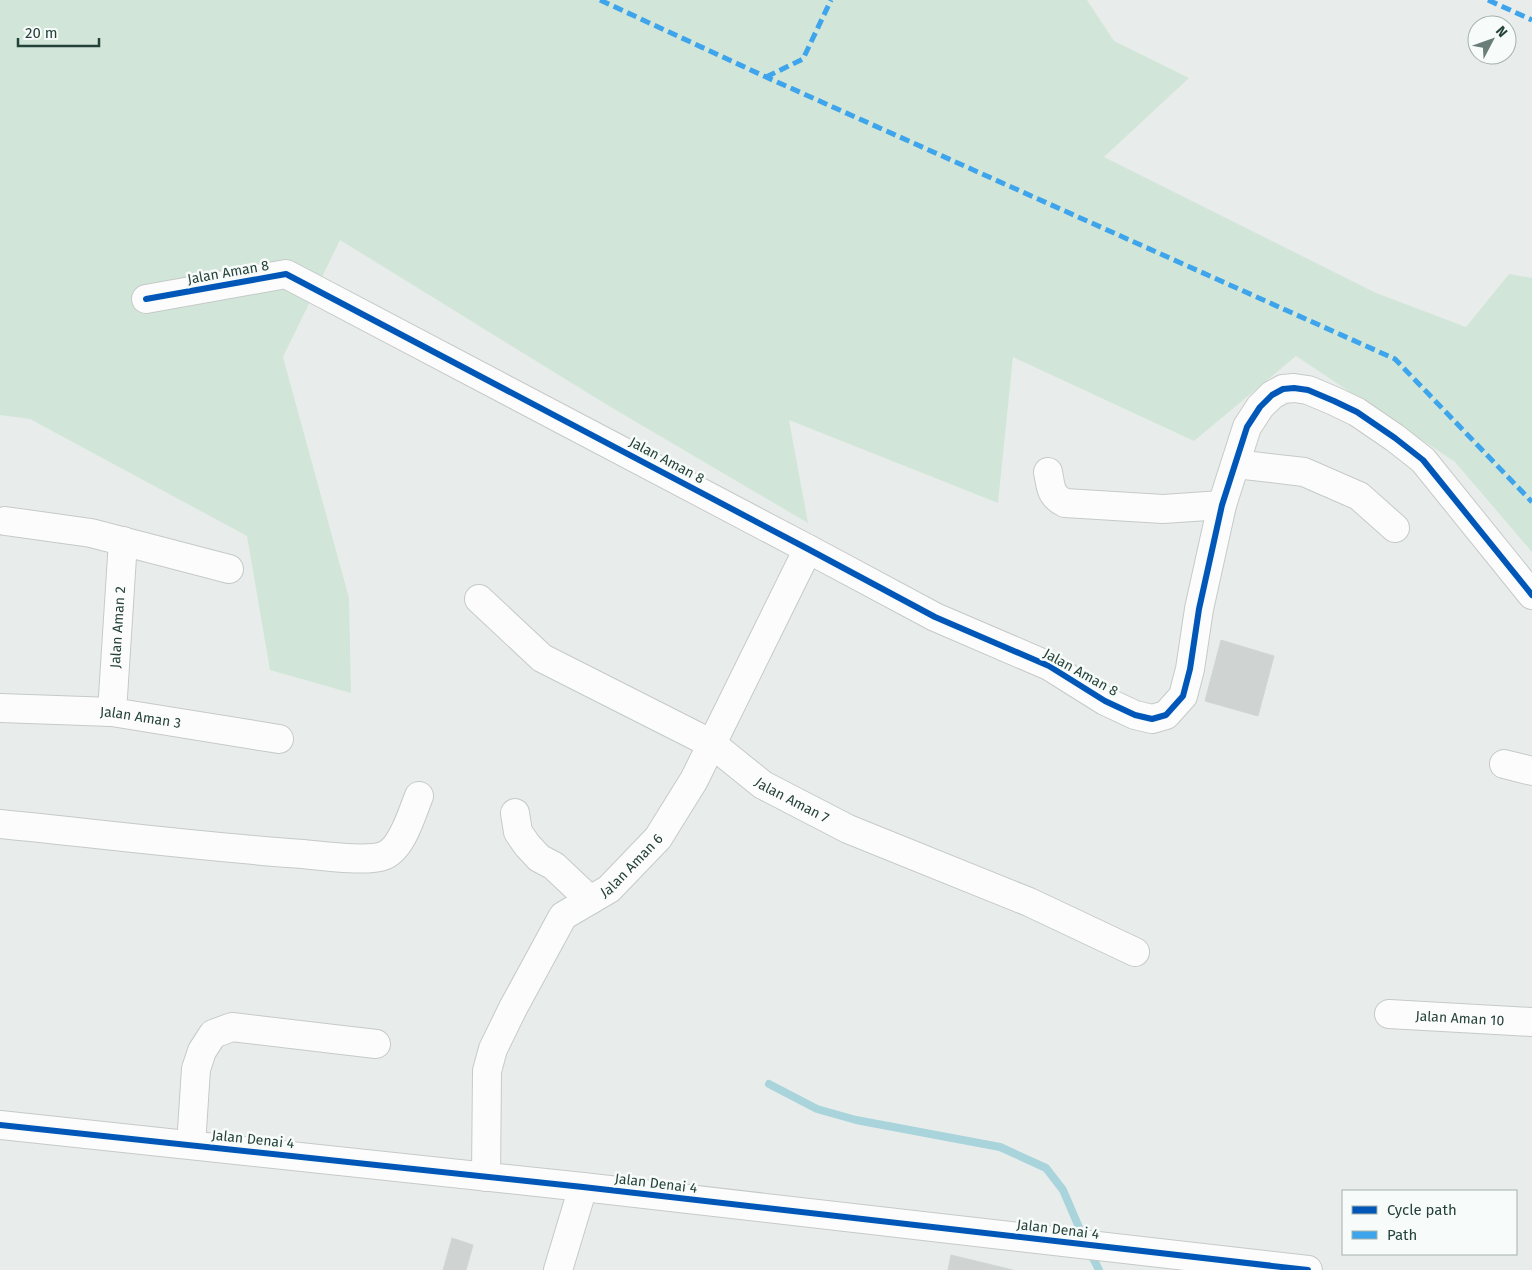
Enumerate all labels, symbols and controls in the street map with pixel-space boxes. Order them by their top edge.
scale bar [18,15,99,47]
north arrow [1467,15,1517,65]
text: N [1492,23,1511,41]
text: 20 m [25,24,58,42]
street label: Jalan Aman 8 [186,257,270,288]
street label: Jalan Aman 8 [626,434,707,487]
street label: Jalan Aman 2 [107,586,129,669]
street label: Jalan Aman 8 [1041,645,1121,700]
street label: Jalan Aman 3 [100,704,182,732]
street label: Jalan Aman 7 [751,774,832,827]
street label: Jalan Aman 6 [597,830,667,901]
street label: Jalan Aman 10 [1415,1007,1505,1029]
street label: Jalan Denai 4 [211,1127,296,1152]
street label: Jalan Denai 4 [614,1170,699,1197]
legend [1342,1190,1517,1255]
text: Cycle path [1387,1201,1457,1219]
street label: Jalan Denai 4 [1016,1216,1101,1243]
text: Path [1387,1226,1417,1244]

